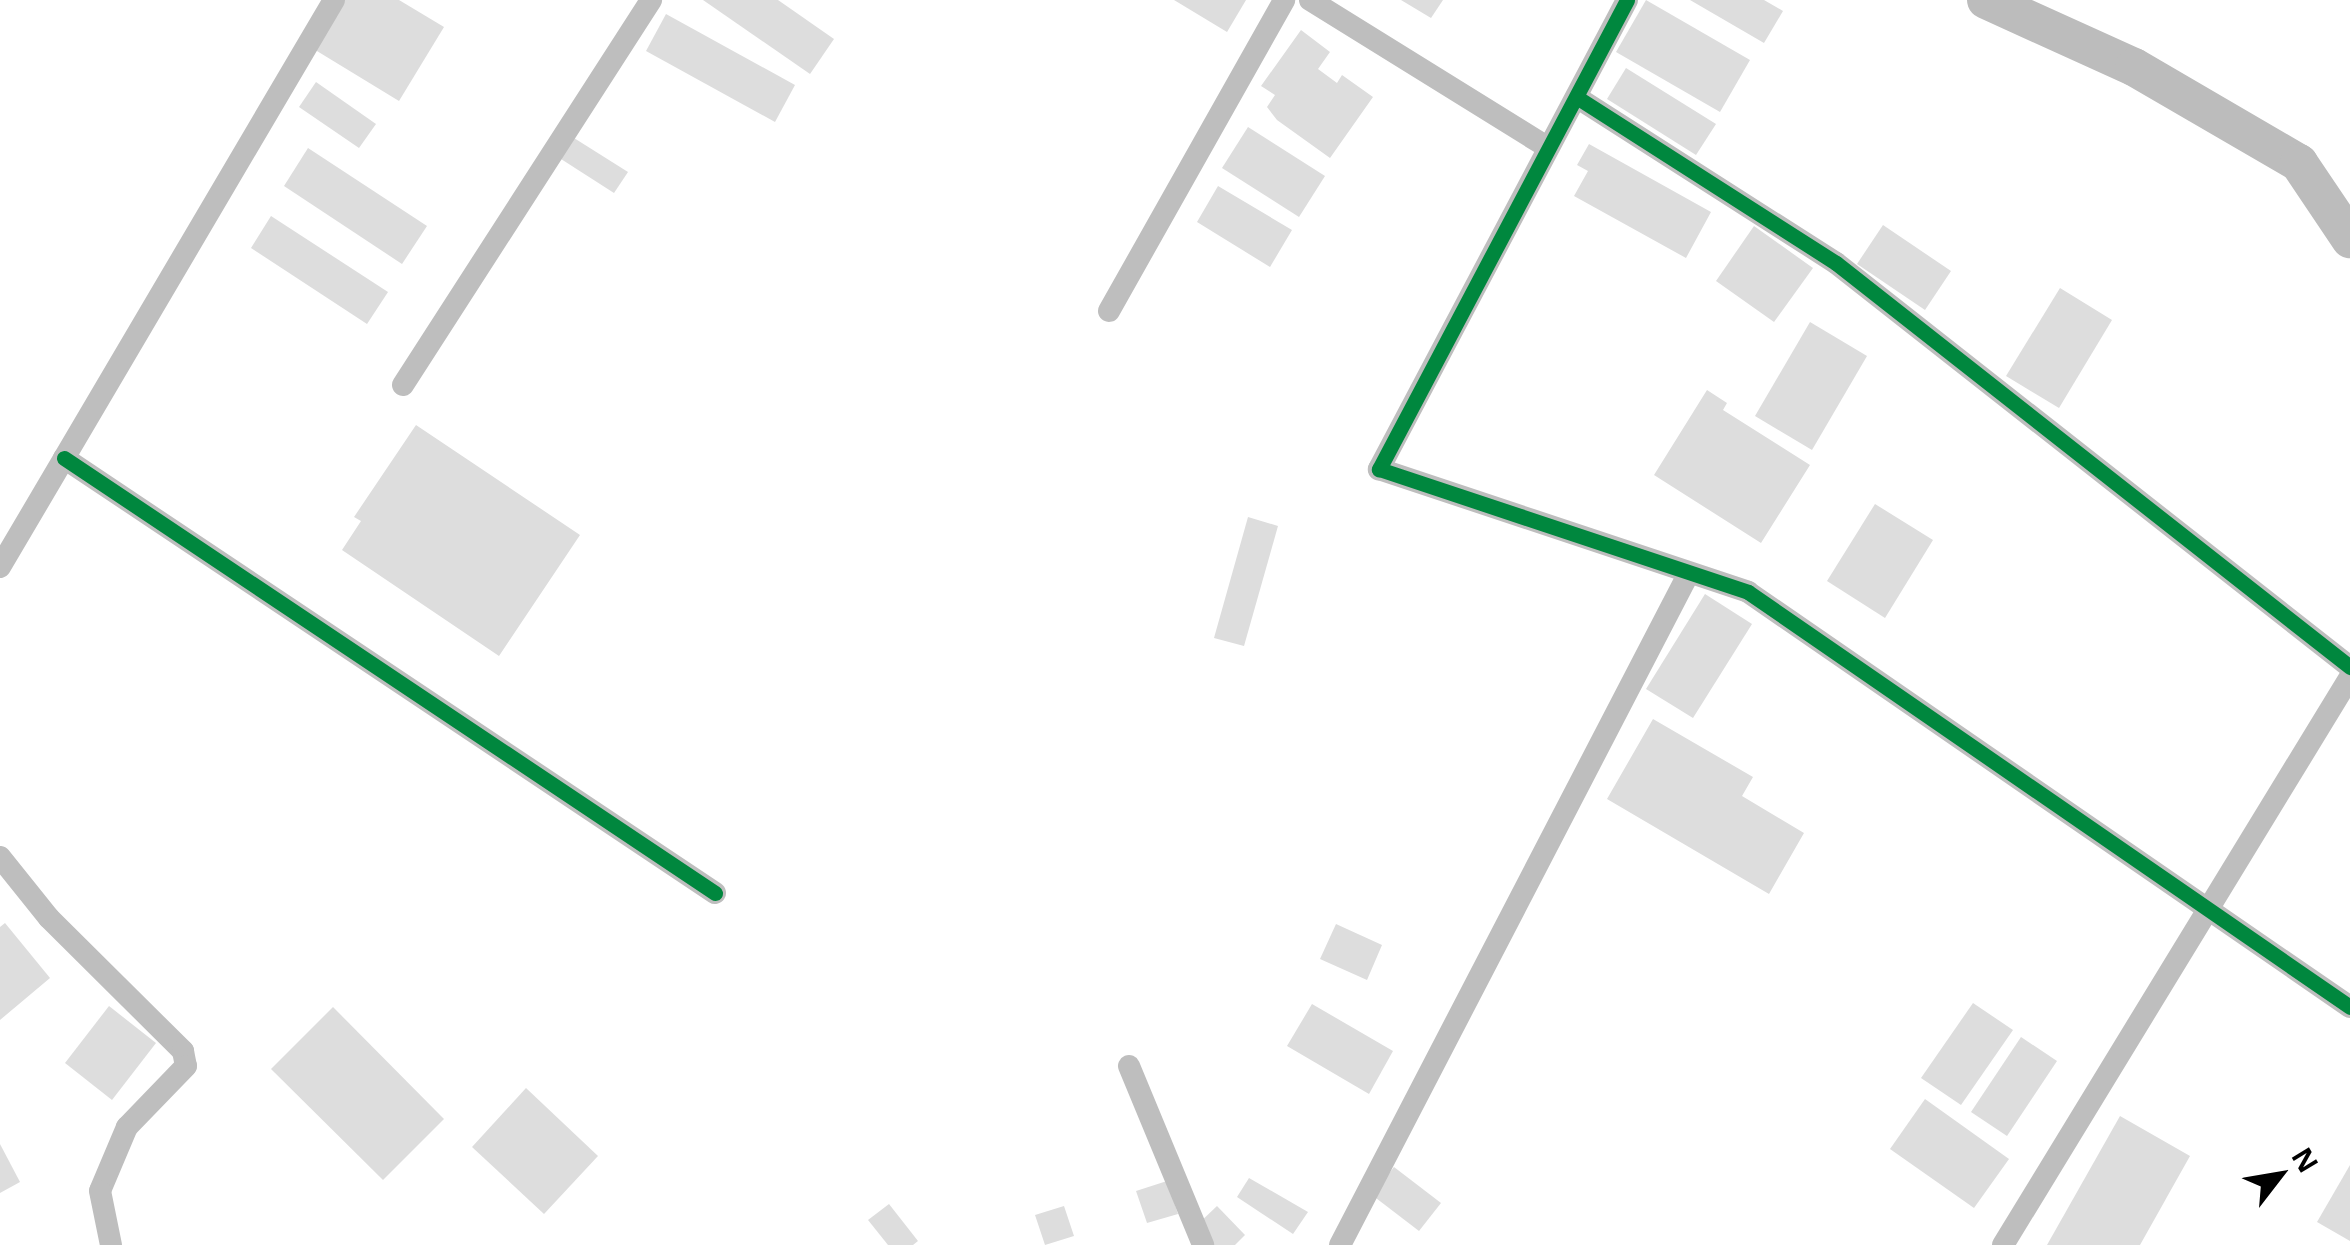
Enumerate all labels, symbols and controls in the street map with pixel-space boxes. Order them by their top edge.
north arrow [2230,1125,2330,1225]
text: N [2284,1140,2328,1179]

